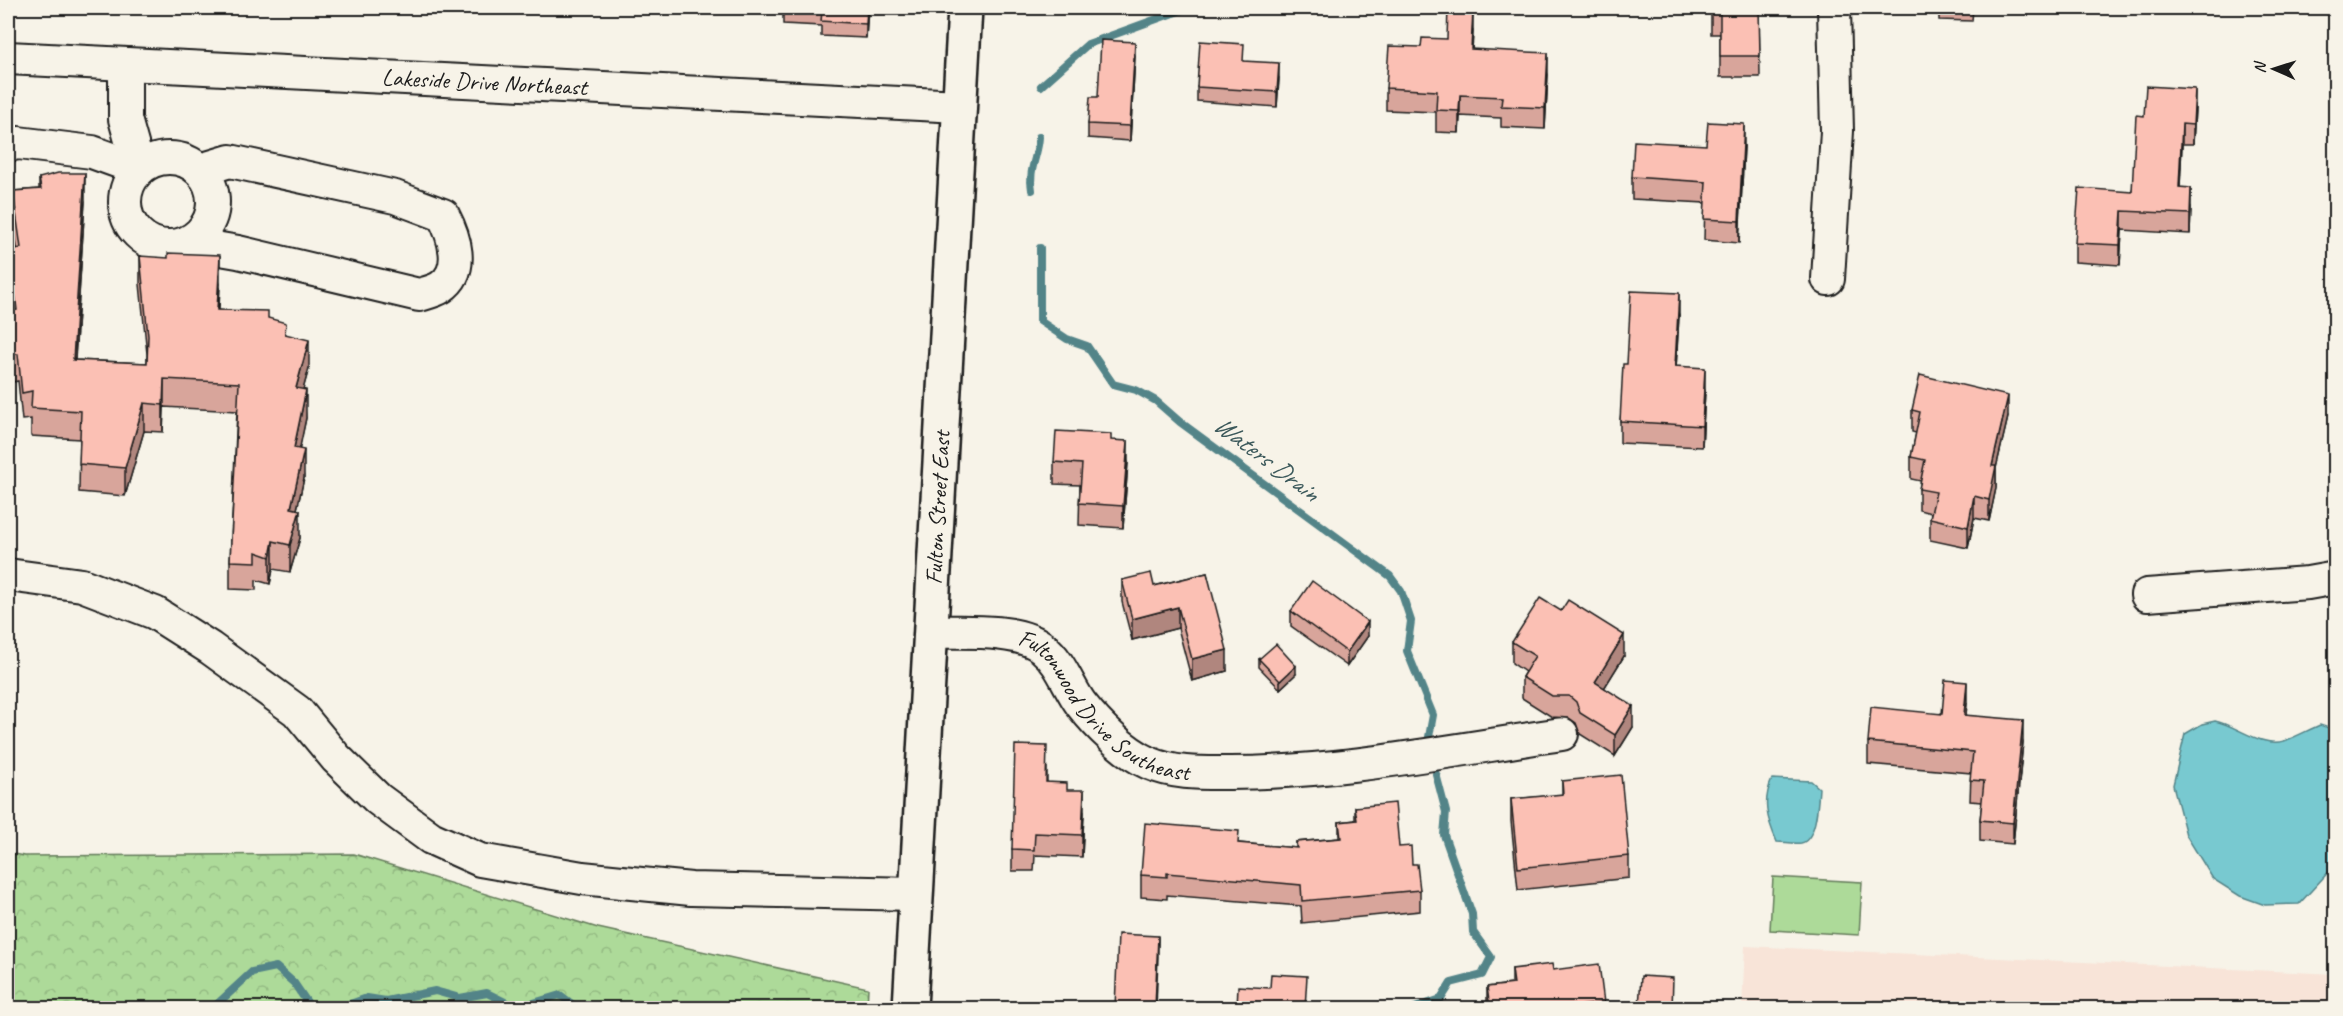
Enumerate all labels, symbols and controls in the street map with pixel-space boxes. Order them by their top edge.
north arrow [2244,39,2304,99]
text: N [2250,60,2270,74]
street label: Lakeside Drive Northeast [381,62,590,102]
water label: Waters Drain [1207,408,1328,510]
street label: Fulton Street East [918,428,957,585]
street label: Fultonwood Drive Southeast [1015,622,1193,787]

